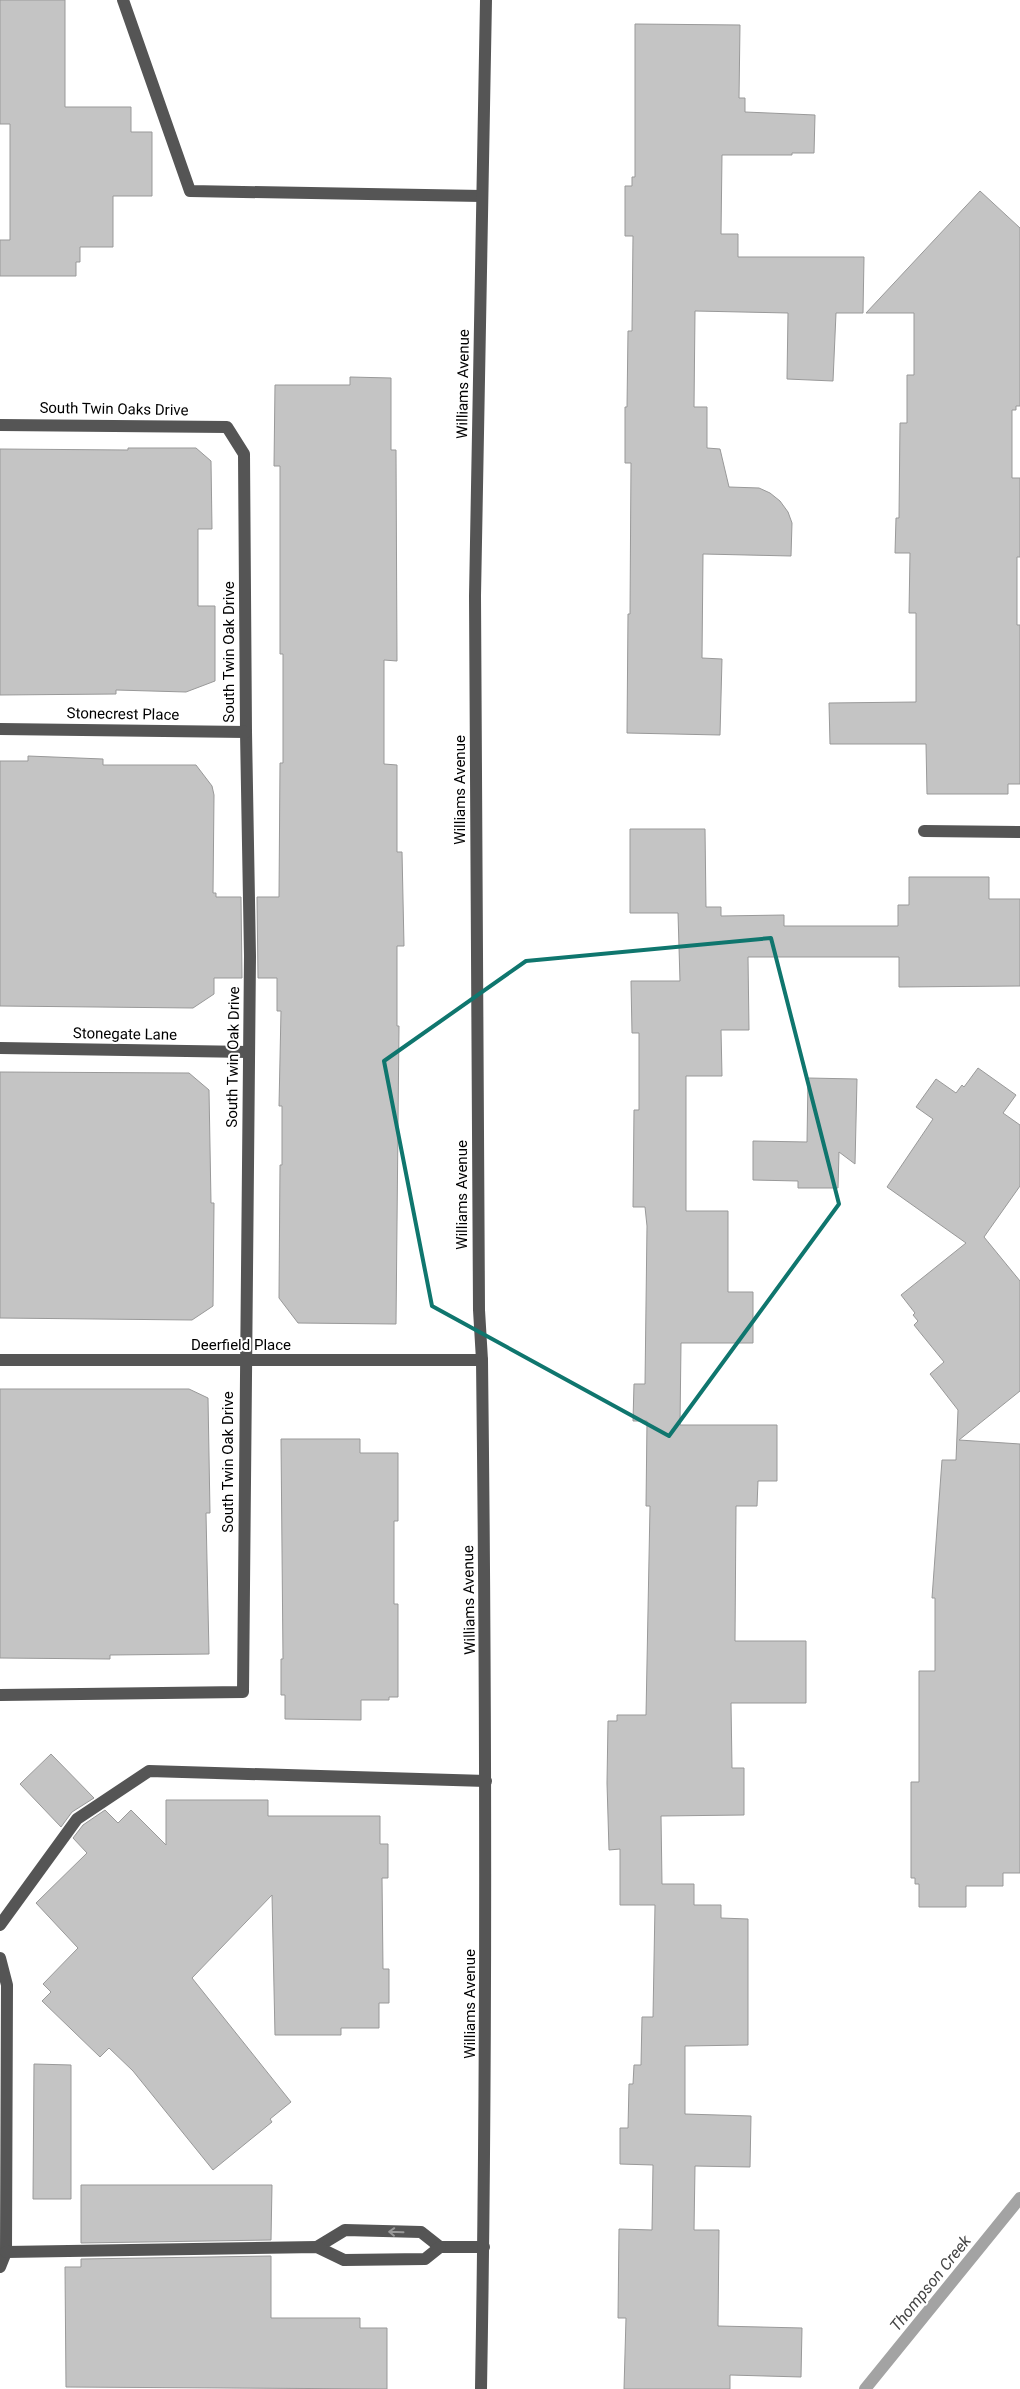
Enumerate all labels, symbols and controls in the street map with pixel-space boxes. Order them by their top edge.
street label: Williams Avenue [453,329,473,439]
street label: South Twin Oaks Drive [39,399,189,419]
street label: South Twin Oak Drive [220,581,238,723]
street label: Stonecrest Place [67,704,180,724]
street label: Williams Avenue [451,735,469,845]
street label: South Twin Oak Drive [223,986,243,1128]
street label: Stonegate Lane [73,1024,177,1044]
street label: Williams Avenue [453,1140,471,1250]
street label: Deerfield Place [191,1336,291,1354]
street label: South Twin Oak Drive [219,1391,237,1533]
street label: Williams Avenue [459,1545,479,1655]
street label: Williams Avenue [461,1949,479,2059]
one-way arrow [388,2227,404,2236]
water label: Thompson Creek [886,2231,976,2335]

